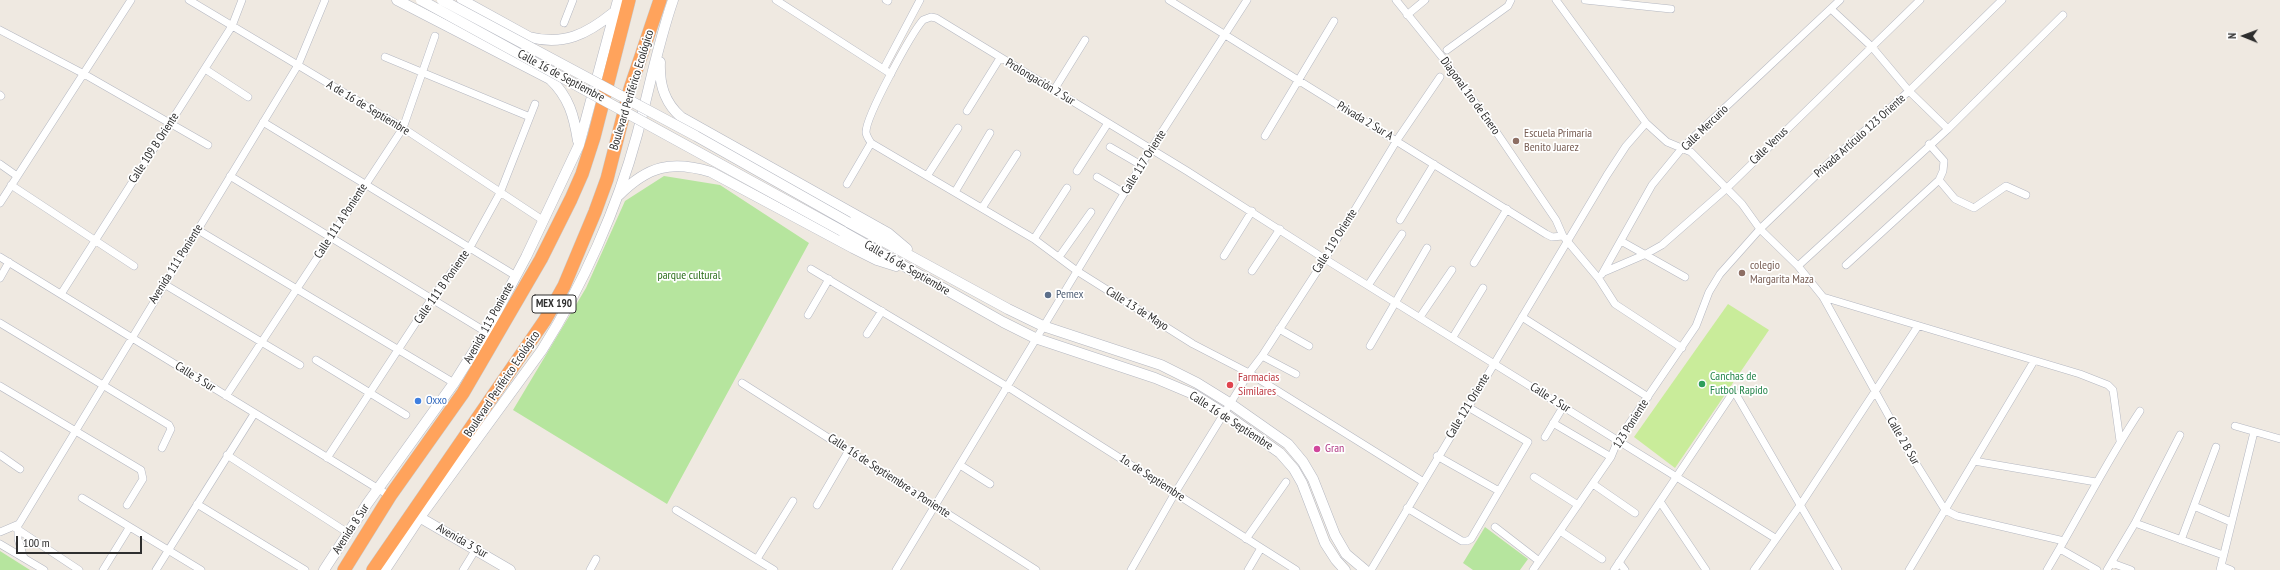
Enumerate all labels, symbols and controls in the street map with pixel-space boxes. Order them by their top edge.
north arrow [2224,16,2264,56]
street label: Boulevard Periférico Ecológico [607,28,657,152]
text: N [2225,33,2239,39]
street label: Calle 16 de Septiembre [515,47,607,105]
street label: Diagonal 1ro de Enero [1437,54,1503,138]
street label: Prolongación 2 Sur [1003,56,1077,108]
street label: A de 16 de Septiembre [324,78,412,138]
street label: Privada Artículo 123 Oriente [1811,91,1909,181]
street label: Privada 2 Sur A [1334,99,1396,143]
street label: Calle Mercurio [1679,102,1731,154]
street label: Calle 109 B Oriente [126,110,182,186]
street label: Calle Venus [1747,124,1791,168]
street label: Calle 117 Oriente [1119,127,1169,197]
place label: Escuela Primaria Benito Juarez [1524,127,1592,155]
marker: Escuela Primaria Benito Juarez [1511,136,1521,146]
street label: Calle 111 A Poniente [311,181,371,261]
street label: Calle 119 Oriente [1310,206,1360,276]
street label: Avenida 111 Poniente [146,222,206,306]
street label: Calle 16 de Septiembre [862,238,952,298]
street label: Calle 111 B Poniente [411,247,473,327]
place label: colegio Margarita Maza [1750,259,1814,287]
marker: colegio Margarita Maza [1737,268,1747,278]
park label: parque cultural [658,269,720,283]
street label: Avenida 113 Poniente [461,280,517,366]
street label: Calle 13 de Mayo [1103,284,1171,334]
place label: Pemex [1056,288,1084,302]
marker: Pemex [1043,290,1053,300]
road number: MEX 190 [532,295,576,313]
street label: Boulevard Periférico Ecológico [461,328,543,440]
street label: Calle 3 Sur [172,359,218,395]
place label: Canchas de Futbol Rapido [1710,370,1768,398]
place label: Farmacias Similares [1238,371,1279,399]
street label: Calle 121 Oriente [1443,371,1493,441]
marker: Canchas de Futbol Rapido [1697,379,1707,389]
marker: Farmacias Similares [1225,380,1235,390]
street label: Calle 2 Sur [1527,380,1573,416]
street label: Calle 16 de Septiembre [1187,389,1275,453]
place label: Oxxo [426,394,447,408]
marker: Oxxo [413,396,423,406]
street label: 123 Poniente [1610,397,1652,451]
street label: Calle 2 B Sur [1884,414,1922,468]
street label: Calle 16 de Septiembre a Poniente [825,431,953,521]
place label: Gran [1325,442,1344,456]
marker: Gran [1312,444,1322,454]
street label: 1o. de Septiembre [1116,451,1188,505]
street label: Avenida 8 Sur [329,501,373,557]
street label: Avenida 3 Sur [434,521,490,561]
scale bar [18,528,144,554]
text: 100 m [23,535,50,550]

